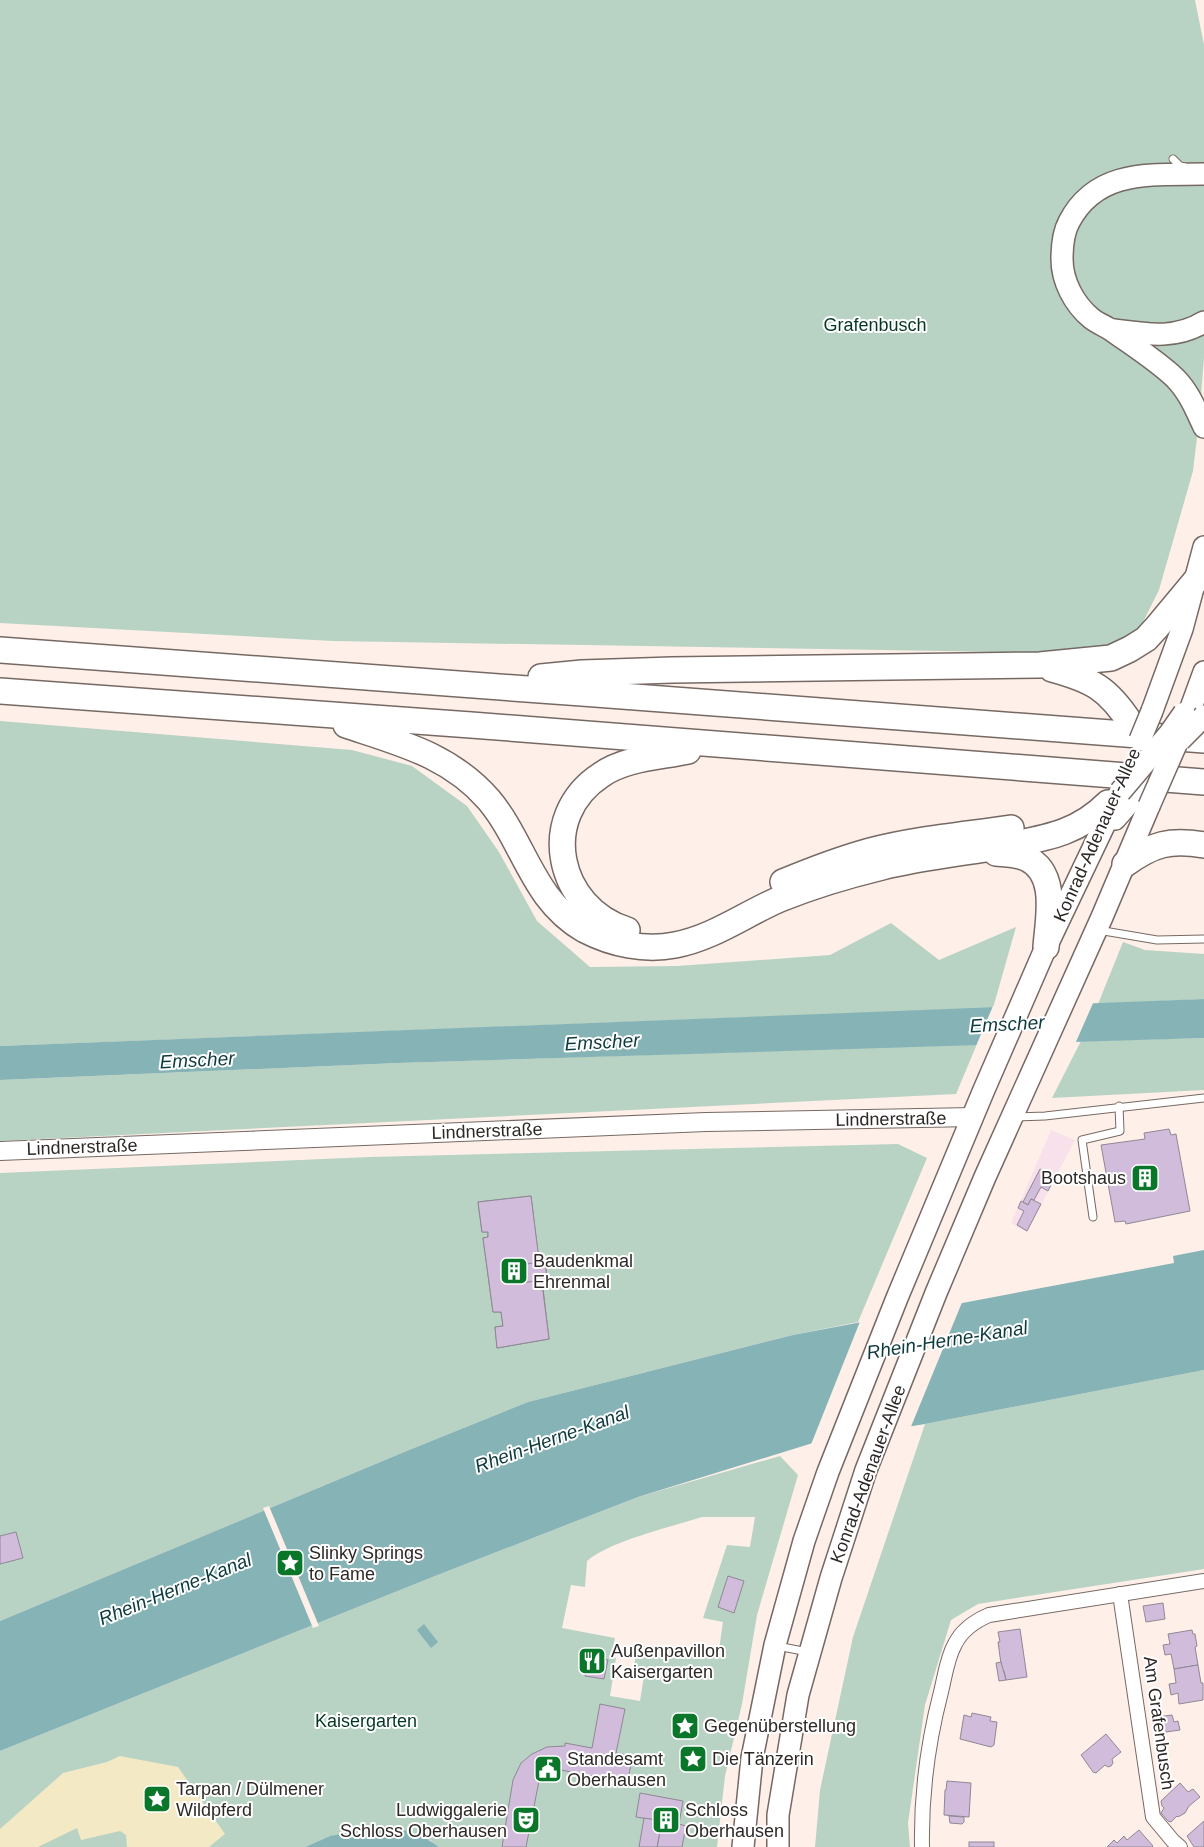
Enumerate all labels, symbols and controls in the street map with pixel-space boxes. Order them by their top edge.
park label: Grafenbusch [823,315,927,335]
street label: Konrad-Adenauer-Allee [1050,745,1144,925]
water label: Emscher [969,1012,1046,1036]
water label: Emscher [564,1030,641,1054]
water label: Emscher [159,1048,236,1072]
street label: Lindnerstraße [835,1108,947,1130]
street label: Lindnerstraße [431,1119,543,1143]
street label: Lindnerstraße [26,1135,138,1159]
building icon: Bootshaus [1130,1163,1160,1193]
place label: Bootshaus [1041,1168,1126,1188]
place label: Baudenkmal Ehrenmal [533,1251,633,1292]
building icon: Baudenkmal Ehrenmal [499,1256,529,1286]
water label: Rhein-Herne-Kanal [865,1317,1030,1363]
street label: Konrad-Adenauer-Allee [826,1382,910,1566]
water label: Rhein-Herne-Kanal [472,1401,633,1477]
place label: Slinky Springs to Fame [309,1543,423,1584]
place icon: Slinky Springs to Fame [275,1548,305,1578]
water label: Rhein-Herne-Kanal [96,1549,255,1629]
place label: Außenpavillon Kaisergarten [611,1641,725,1682]
restaurant icon: Außenpavillon Kaisergarten [577,1646,607,1676]
street label: Am Grafenbusch [1140,1655,1178,1791]
park label: Kaisergarten [315,1711,417,1731]
place icon: Gegenüberstellung [670,1711,700,1741]
place label: Gegenüberstellung [704,1716,856,1736]
place icon: Die Tänzerin [678,1744,708,1774]
place label: Standesamt Oberhausen [567,1749,666,1790]
place label: Die Tänzerin [712,1749,814,1769]
public building icon: Standesamt Oberhausen [533,1754,563,1784]
place label: Tarpan / Dülmener Wildpferd [176,1779,324,1820]
place icon: Tarpan / Dülmener Wildpferd [142,1784,172,1814]
place label: Ludwiggalerie Schloss Oberhausen [340,1800,507,1841]
place label: Schloss Oberhausen [685,1800,784,1841]
theatre icon: Ludwiggalerie Schloss Oberhausen [511,1805,541,1835]
building icon: Schloss Oberhausen [651,1805,681,1835]

